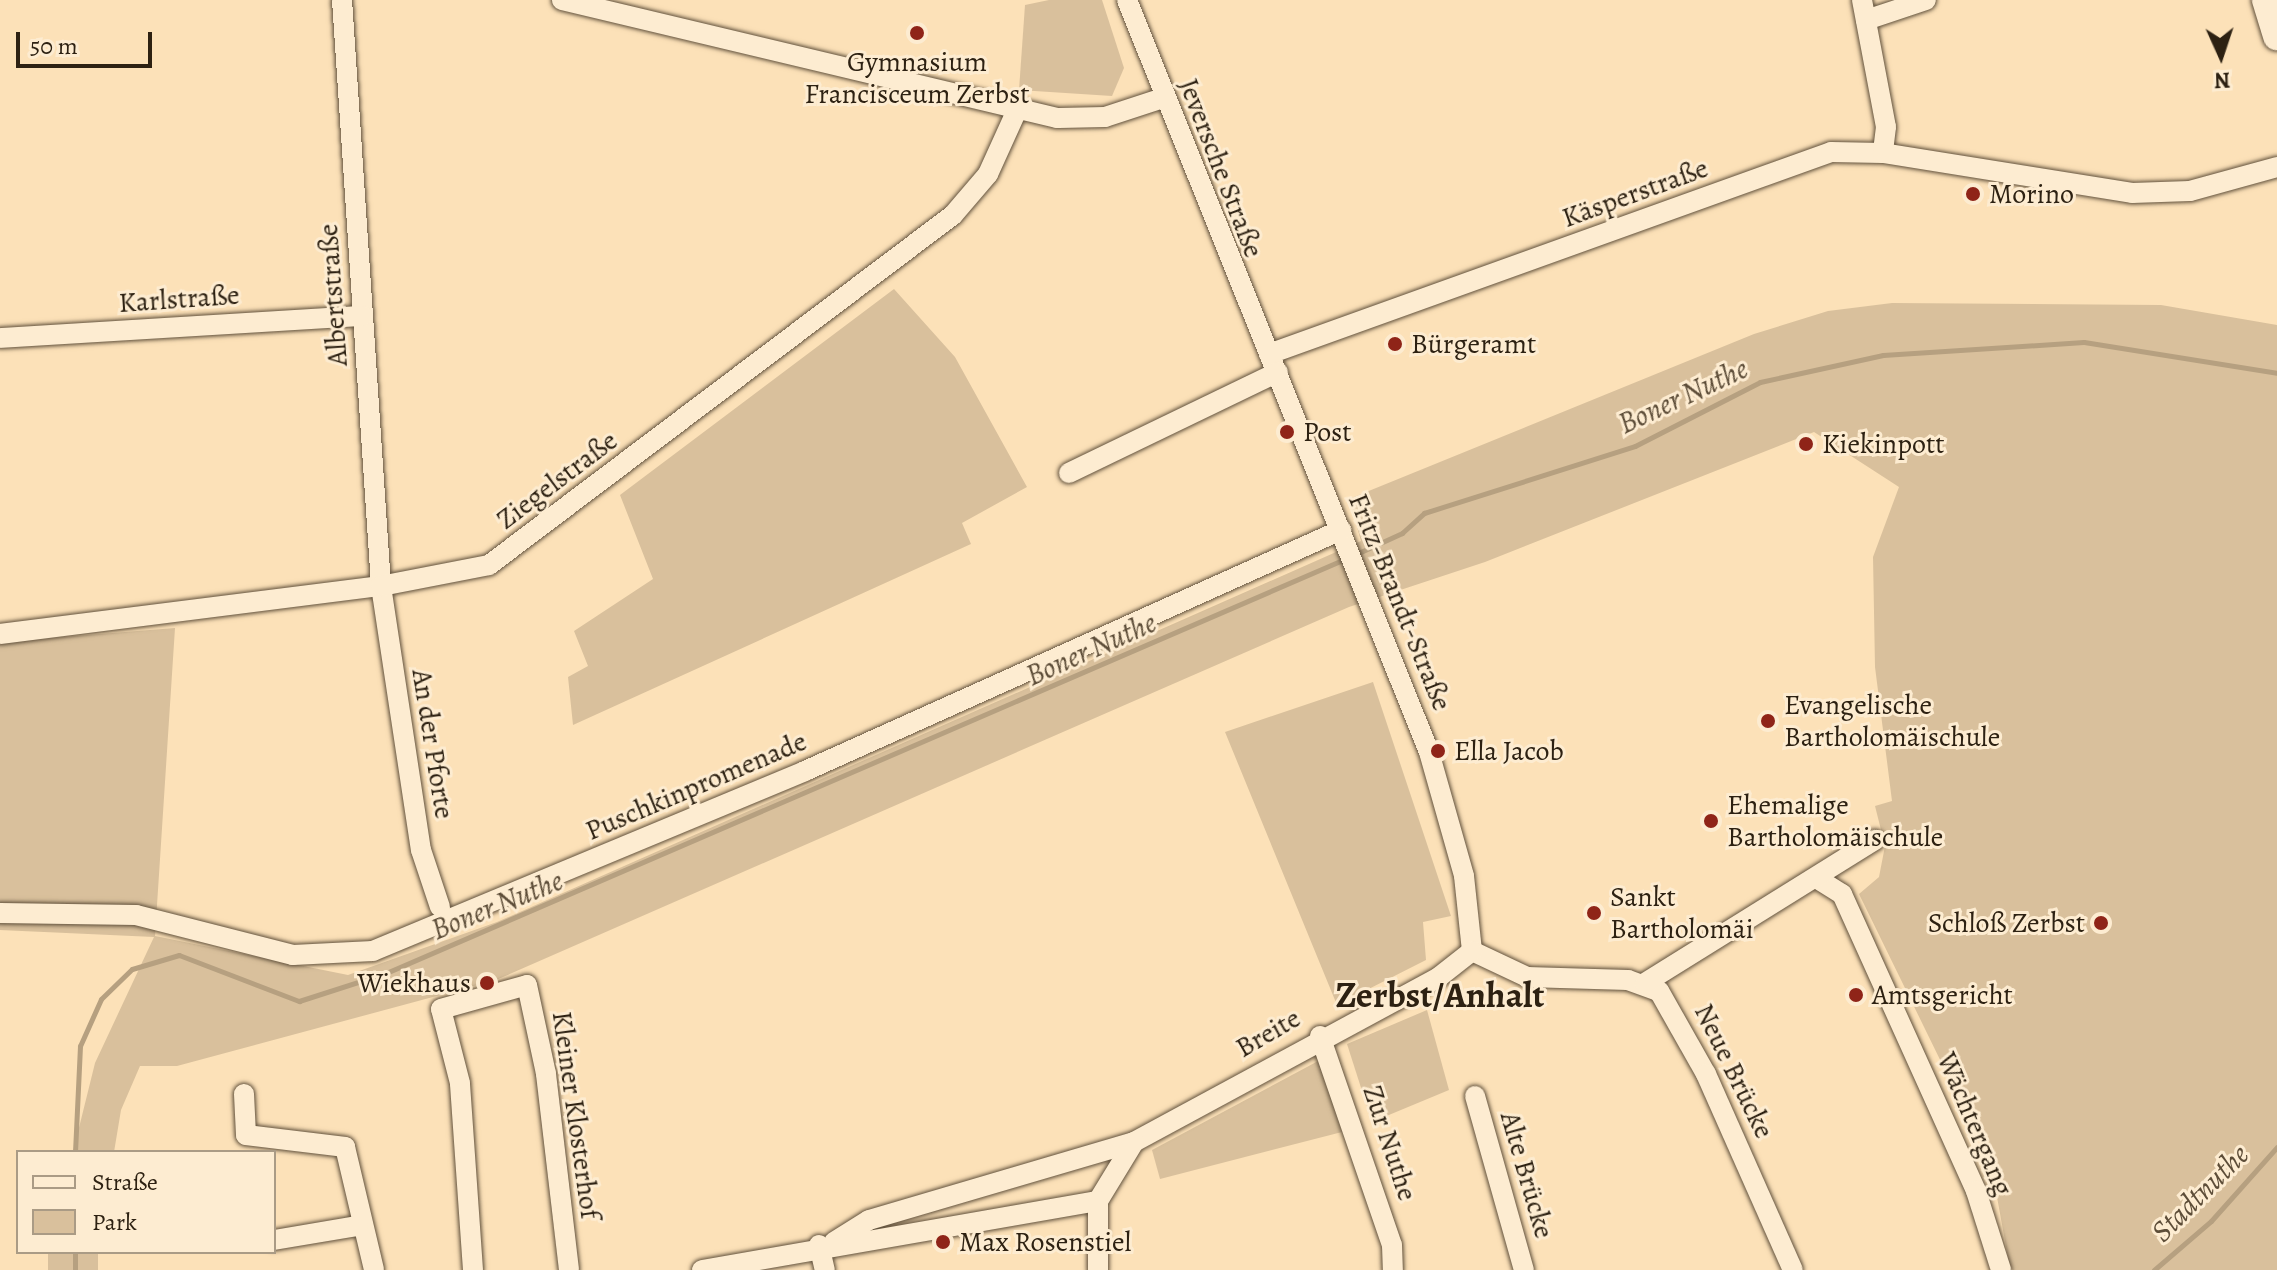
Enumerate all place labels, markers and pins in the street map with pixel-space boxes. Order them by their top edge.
marker: Gymnasium Francisceum Zerbst [908,24,926,42]
place label: Gymnasium Francisceum Zerbst [805,45,1029,111]
place label: Morino [1989,177,2074,211]
marker: Morino [1964,185,1982,203]
place label: Bürgeramt [1411,327,1536,361]
marker: Bürgeramt [1386,335,1404,353]
place label: Post [1303,415,1352,449]
marker: Post [1278,423,1296,441]
place label: Kiekinpott [1822,427,1944,461]
marker: Kiekinpott [1797,435,1815,453]
place label: Evangelische Bartholomäischule [1784,688,2000,754]
marker: Evangelische Bartholomäischule [1759,712,1777,730]
place label: Ella Jacob [1454,734,1564,768]
marker: Ella Jacob [1429,742,1447,760]
place label: Ehemalige Bartholomäischule [1727,788,1943,854]
marker: Ehemalige Bartholomäischule [1702,812,1720,830]
place label: Sankt Bartholomäi [1610,880,1754,946]
marker: Sankt Bartholomäi [1585,904,1603,922]
place label: Schloß Zerbst [1928,906,2085,940]
marker: Schloß Zerbst [2092,914,2110,932]
place label: Wiekhaus [357,966,471,1000]
marker: Wiekhaus [478,974,496,992]
place label: Amtsgericht [1872,978,2013,1012]
marker: Amtsgericht [1847,986,1865,1004]
place label: Max Rosenstiel [959,1225,1131,1259]
marker: Max Rosenstiel [934,1233,952,1251]

